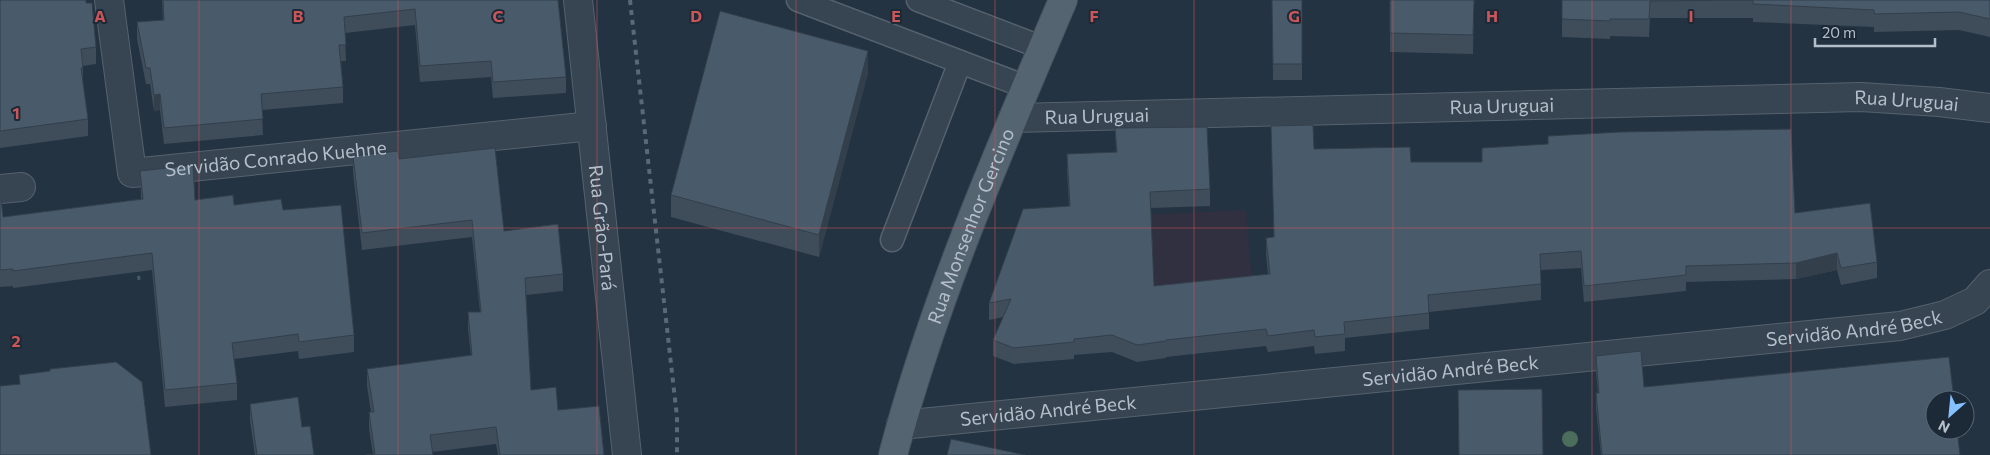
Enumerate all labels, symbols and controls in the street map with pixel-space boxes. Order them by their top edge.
text: A [94,6,106,25]
text: B [293,6,304,25]
text: C [493,6,504,25]
text: D [690,6,702,25]
text: E [891,6,901,25]
text: F [1089,6,1099,25]
text: G [1288,6,1300,25]
text: H [1486,6,1498,25]
text: I [1688,6,1694,25]
scale bar [1815,15,1935,47]
text: 20 m [1822,23,1856,41]
street label: Rua Uruguai [1854,85,1960,115]
street label: Rua Uruguai [1449,93,1554,118]
text: 1 [12,103,20,122]
street label: Rua Uruguai [1044,103,1150,128]
street label: Rua Monsenhor Gercino [922,124,1019,327]
street label: Servidão Conrado Kuehne [164,135,388,181]
street label: Rua Grão-Pará [585,163,621,292]
street label: Servidão André Beck [1765,304,1944,350]
text: 2 [11,331,21,350]
street label: Servidão André Beck [1361,350,1540,390]
street label: Servidão André Beck [959,390,1138,430]
north arrow [1925,390,1975,440]
text: N [1935,417,1952,437]

